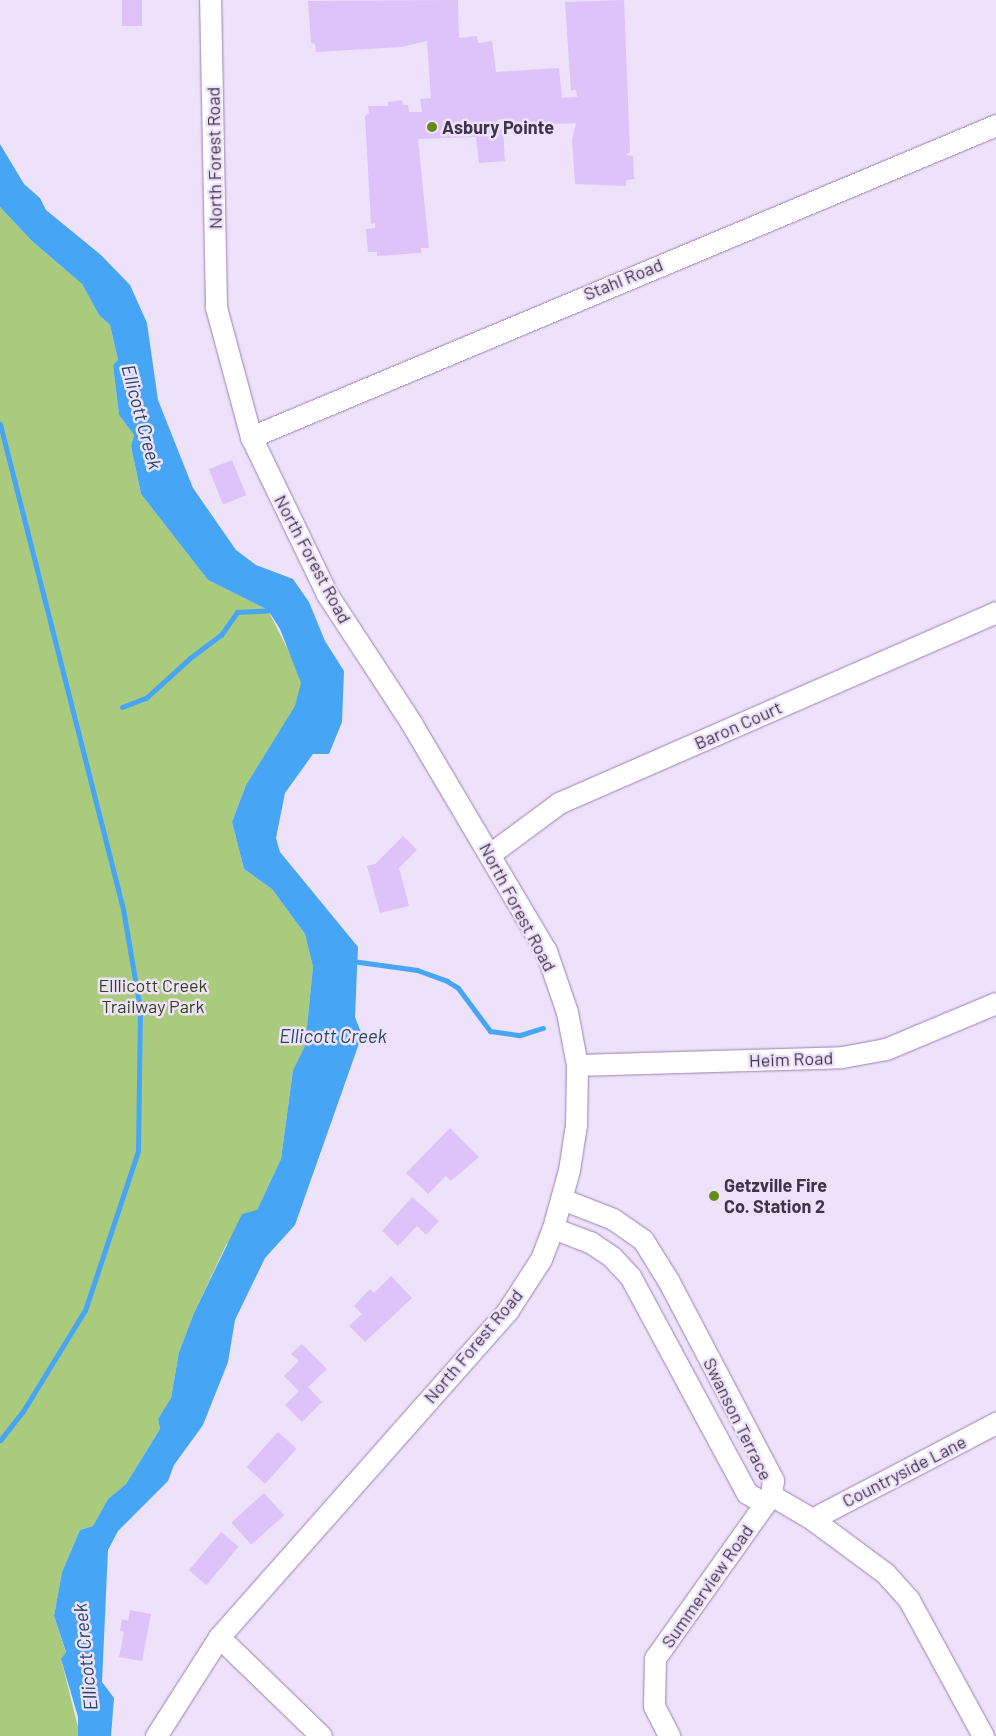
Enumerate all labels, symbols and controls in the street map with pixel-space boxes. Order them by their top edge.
street label: North Forest Road [202,87,226,229]
place label: Asbury Pointe [442,116,554,138]
marker: Asbury Pointe [426,121,438,133]
street label: Stahl Road [580,253,666,305]
water label: Ellicott Creek [117,362,167,472]
street label: North Forest Road [270,491,356,627]
street label: Baron Court [691,696,785,754]
street label: North Forest Road [475,839,561,975]
park label: Elllicott Creek Trailway Park [98,975,208,1018]
water label: Ellicott Creek [279,1025,387,1047]
street label: Heim Road [749,1047,833,1071]
place label: Getzville Fire Co. Station 2 [724,1175,827,1218]
marker: Getzville Fire Co. Station 2 [708,1190,720,1202]
street label: North Forest Road [419,1285,527,1407]
street label: Swanson Terrace [699,1354,777,1484]
street label: Countryside Lane [838,1430,970,1512]
street label: Summerview Road [656,1520,758,1652]
water label: Ellicott Creek [68,1602,102,1712]

